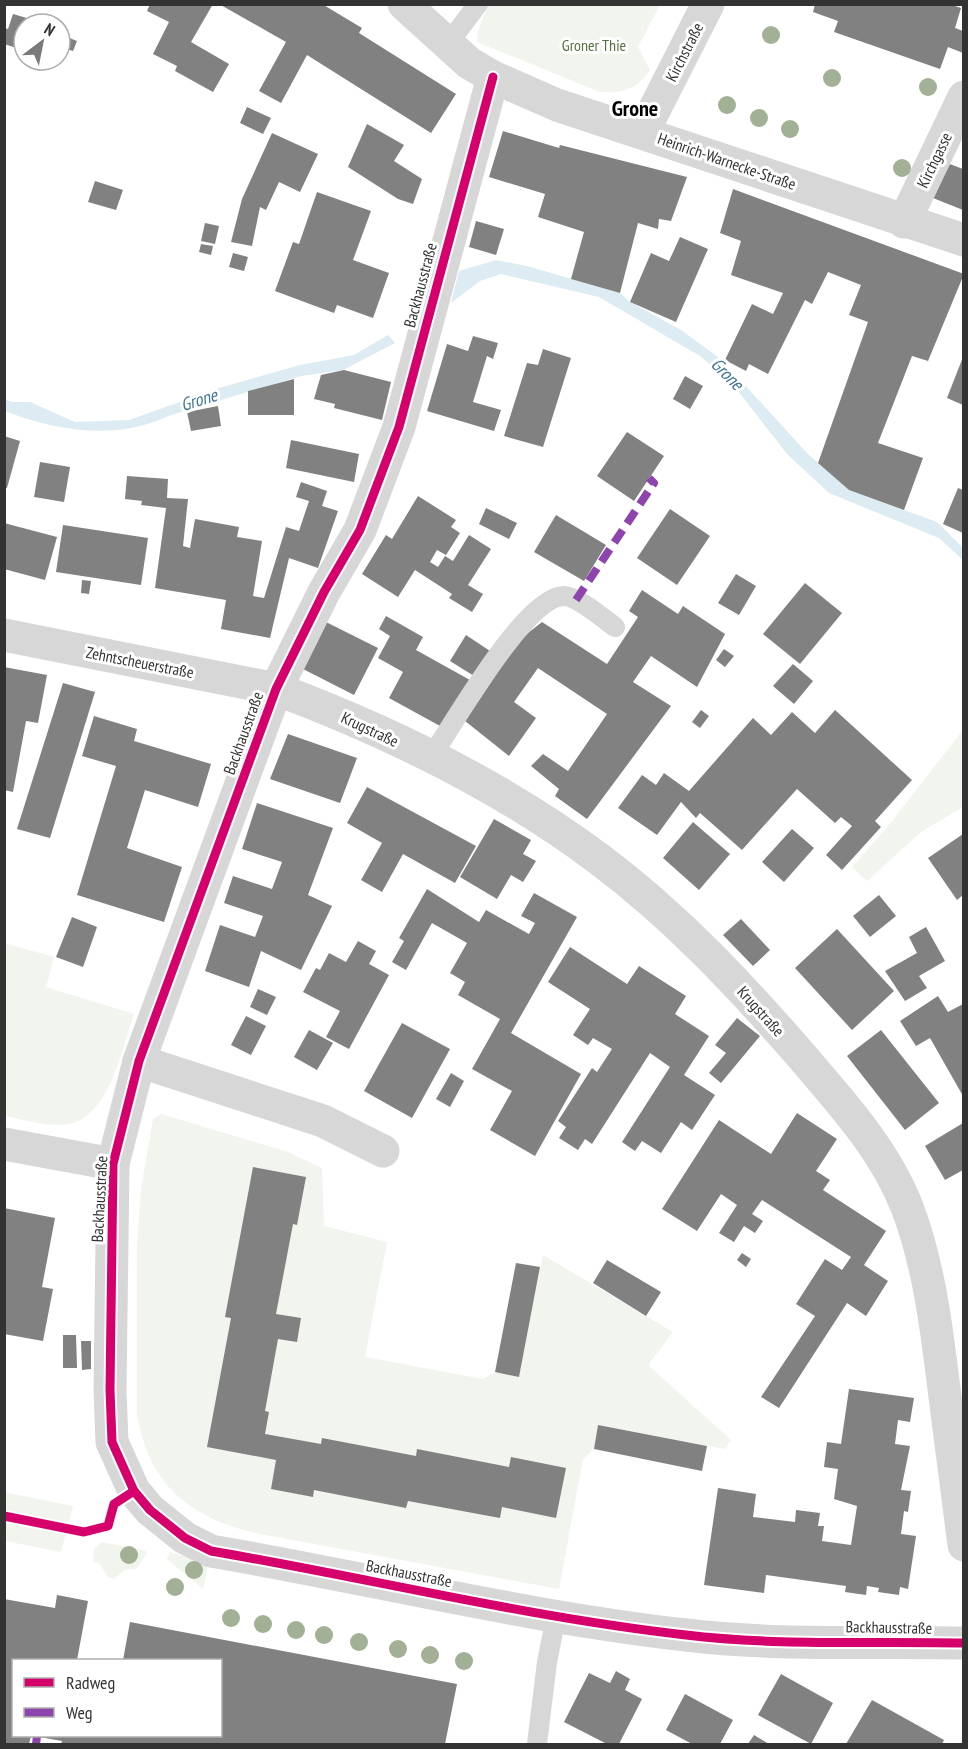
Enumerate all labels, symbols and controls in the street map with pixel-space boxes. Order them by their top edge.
north arrow [12,12,72,72]
text: N [41,19,59,40]
street label: Kirchstraße [661,19,707,85]
park label: Groner Thie [562,35,626,55]
district label: Grone [612,94,658,122]
street label: Heinrich-Warnecke-Straße [655,128,799,194]
street label: Kirchgasse [912,129,956,191]
street label: Backhausstraße [399,241,441,329]
water label: Grone [706,352,750,396]
water label: Grone [178,383,221,416]
street label: Zehntscheuerstraße [85,642,195,682]
street label: Backhausstraße [219,689,267,777]
street label: Krugstraße [338,707,402,751]
street label: Krugstraße [733,982,789,1040]
street label: Backhausstraße [87,1155,111,1243]
street label: Backhausstraße [365,1555,453,1591]
street label: Backhausstraße [846,1616,932,1638]
legend [12,1659,222,1737]
text: Radweg [66,1671,115,1694]
text: Weg [66,1701,93,1724]

